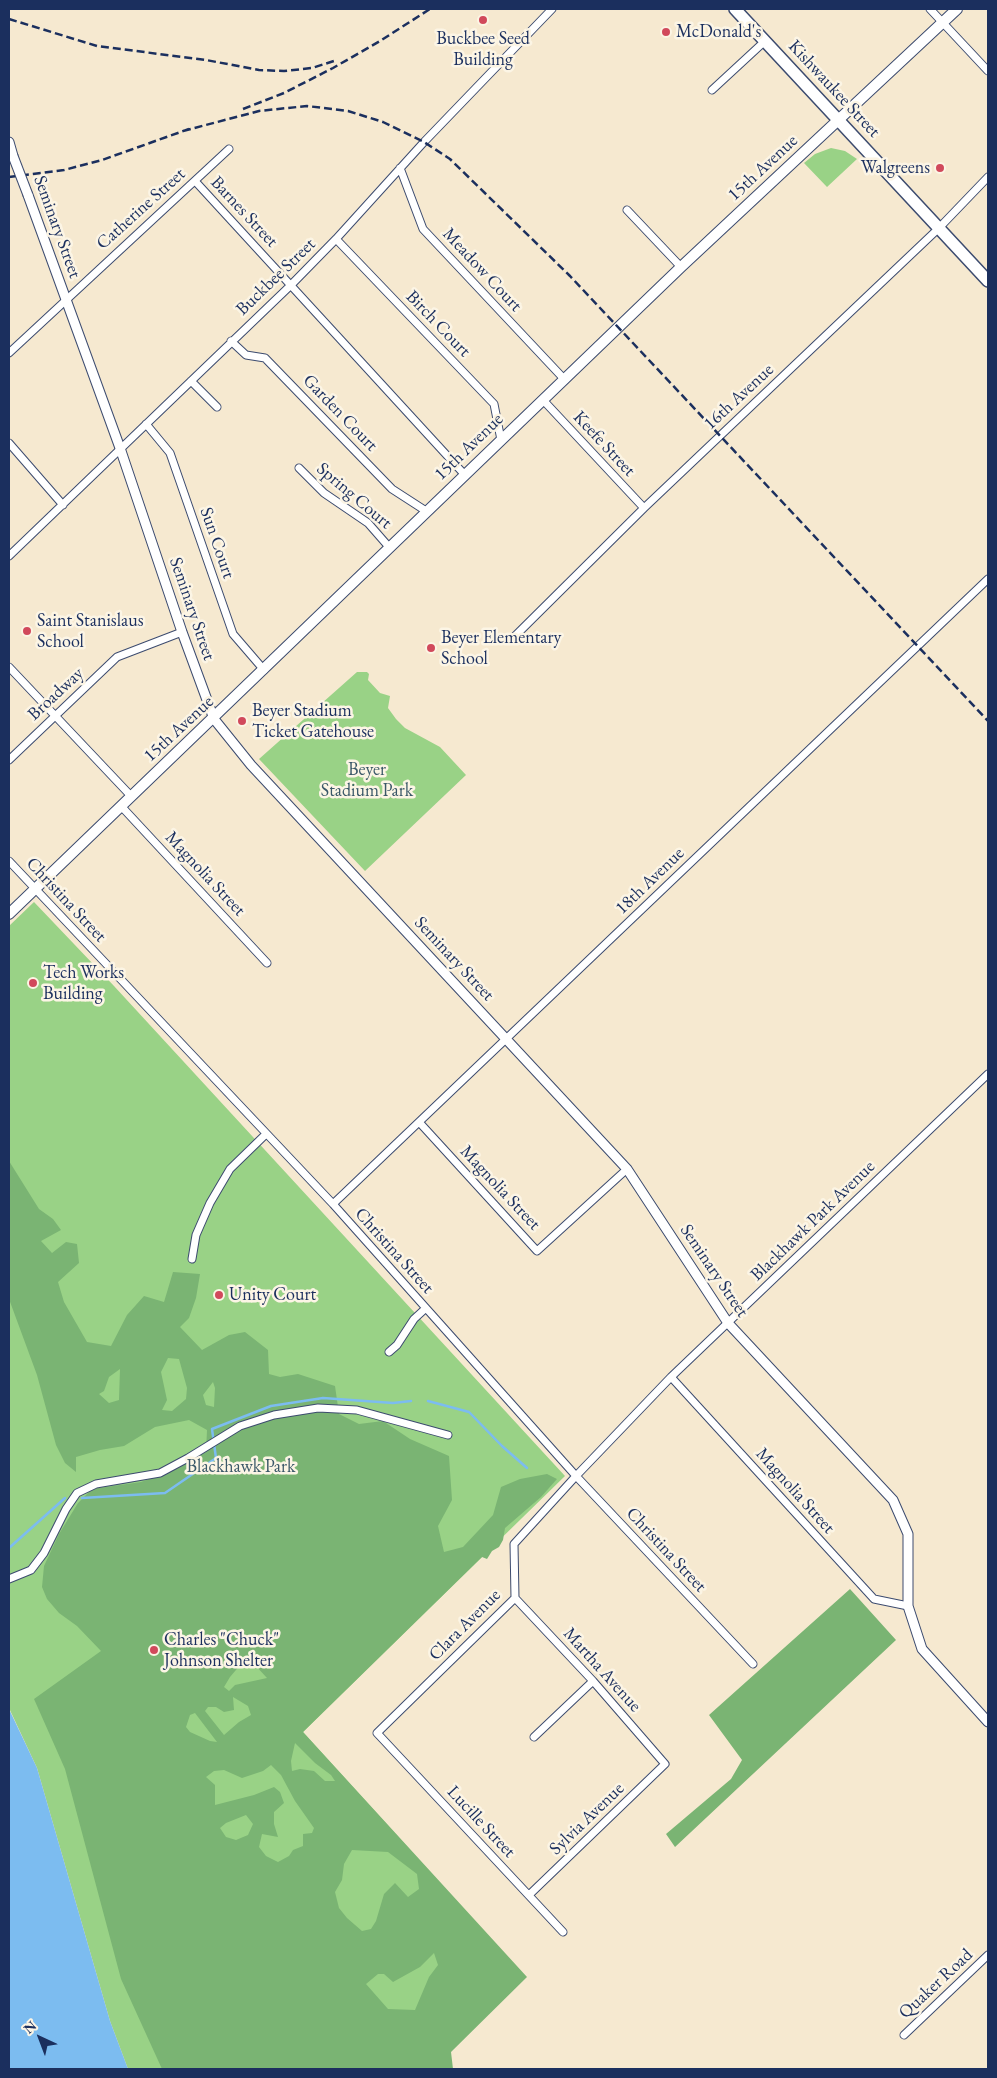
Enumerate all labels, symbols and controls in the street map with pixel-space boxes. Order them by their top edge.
marker: Buckbee Seed Building [477,14,489,26]
place label: McDonald's [676,21,761,43]
marker: McDonald's [660,26,672,38]
place label: Buckbee Seed Building [436,28,530,70]
street label: Kishwaukee Street [783,36,885,142]
street label: 15th Avenue [724,130,802,206]
place label: Walgreens [861,157,930,179]
marker: Walgreens [934,162,946,174]
street label: Catherine Street [92,164,190,254]
street label: Barnes Street [206,172,282,252]
street label: Seminary Street [28,173,86,281]
street label: Meadow Court [438,224,526,316]
street label: Buckbee Street [232,234,320,320]
street label: Birch Court [401,286,475,362]
street label: 16th Avenue [700,359,778,435]
street label: Garden Court [298,370,382,456]
street label: Keefe Street [568,407,640,481]
street label: 15th Avenue [430,409,508,485]
street label: Spring Court [312,458,396,534]
street label: Sun Court [195,505,239,581]
street label: Seminary Street [164,555,220,663]
place label: Saint Stanislaus School [37,610,143,652]
marker: Saint Stanislaus School [21,625,33,637]
place label: Beyer Elementary School [441,627,561,670]
marker: Beyer Elementary School [425,642,437,654]
street label: Broadway [24,663,88,725]
street label: 15th Avenue [140,691,218,767]
place label: Beyer Stadium Ticket Gatehouse [252,700,374,742]
marker: Beyer Stadium Ticket Gatehouse [236,715,248,727]
park label: Beyer Stadium Park [321,759,413,802]
street label: Magnolia Street [160,827,250,921]
street label: 18th Avenue [611,843,689,919]
street label: Christina Street [21,853,111,947]
street label: Seminary Street [409,912,499,1006]
place label: Tech Works Building [43,962,124,1004]
marker: Tech Works Building [27,977,39,989]
street label: Magnolia Street [455,1141,545,1235]
street label: Blackhawk Park Avenue [746,1156,880,1286]
street label: Christina Street [350,1204,438,1298]
street label: Seminary Street [675,1220,753,1322]
place label: Unity Court [229,1284,316,1306]
marker: Unity Court [213,1289,225,1301]
street label: Magnolia Street [751,1444,839,1538]
park label: Blackhawk Park [187,1456,295,1478]
street label: Christina Street [621,1503,711,1597]
street label: Clara Avenue [425,1585,505,1665]
street label: Martha Avenue [558,1623,646,1717]
place label: Charles "Chuck" Johnson Shelter [164,1629,279,1672]
marker: Charles "Chuck" Johnson Shelter [148,1644,160,1656]
street label: Sylvia Avenue [545,1778,629,1860]
street label: Lucille Street [442,1782,520,1862]
street label: Quaker Road [895,1944,977,2024]
north arrow [15,2013,65,2063]
text: N [19,2017,40,2037]

